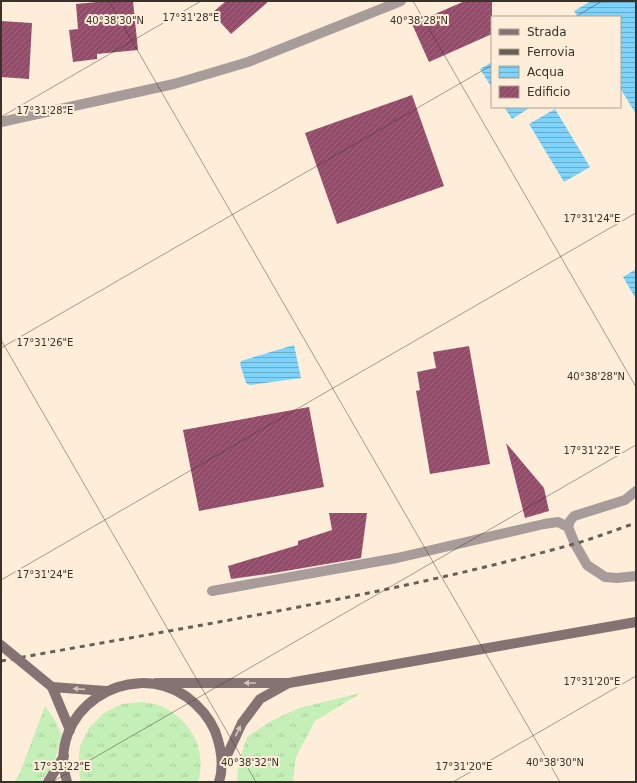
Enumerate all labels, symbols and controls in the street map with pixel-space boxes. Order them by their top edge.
text: 17°31'28"E [163,12,219,23]
text: 40°38'30"N [86,15,144,26]
text: 40°38'28"N [390,15,448,26]
legend [491,16,621,108]
text: Strada [527,25,567,39]
text: Ferrovia [527,45,575,59]
text: Acqua [527,65,564,79]
text: Edificio [527,85,570,99]
text: 17°31'28"E [17,105,73,116]
text: 17°31'24"E [564,213,620,224]
text: 17°31'26"E [17,337,73,348]
text: 40°38'28"N [567,371,625,382]
text: 17°31'22"E [564,445,620,456]
text: 17°31'24"E [17,569,73,580]
text: 17°31'20"E [564,676,620,687]
one-way arrow [243,680,256,686]
one-way arrow [73,686,85,693]
one-way arrow [235,726,241,737]
text: 40°38'32"N [221,757,279,768]
text: 40°38'30"N [526,757,584,768]
text: 17°31'22"E [34,761,90,772]
text: 17°31'20"E [436,761,492,772]

